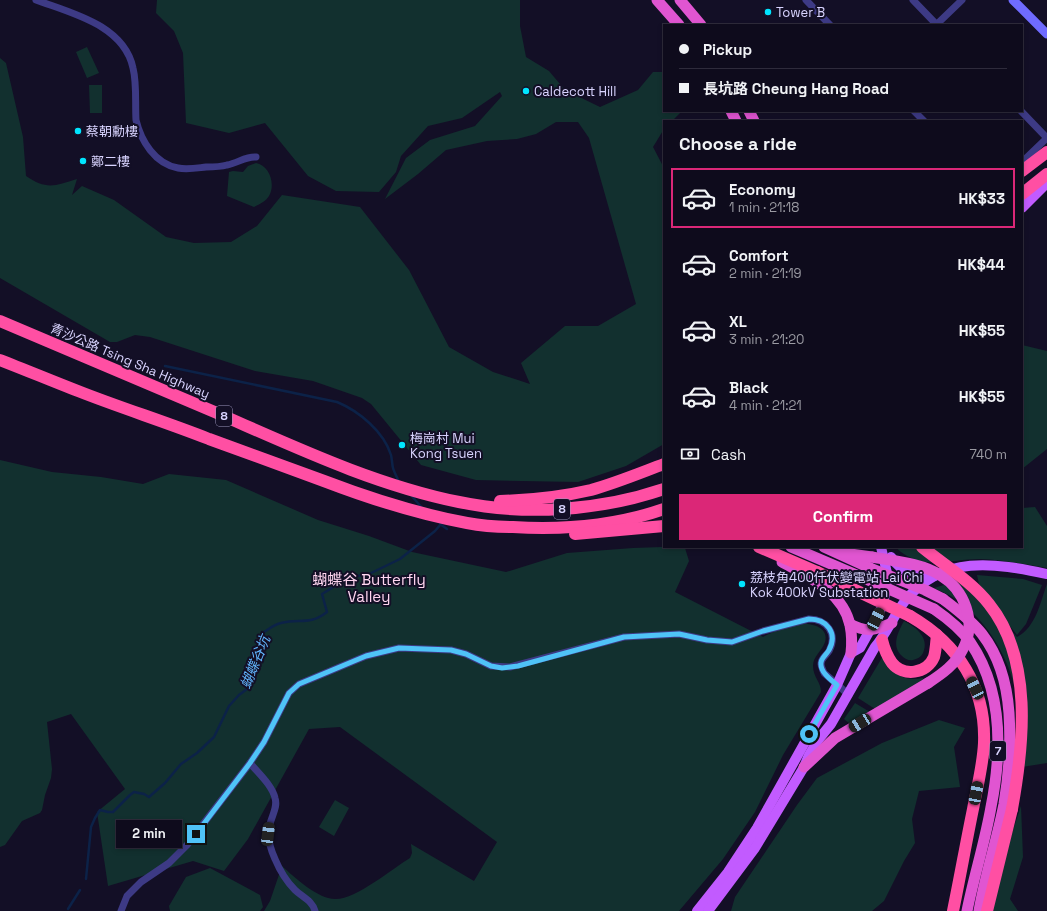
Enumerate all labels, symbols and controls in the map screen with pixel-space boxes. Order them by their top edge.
place label: Tower B [776,4,825,21]
marker: Tower B [763,7,773,17]
text: Pickup [703,40,752,59]
text: 長坑路 Cheung Hang Road [703,79,889,98]
place label: Caldecott Hill [534,83,616,100]
marker: Caldecott Hill [521,86,531,96]
place label: 蔡朝勳樓 [86,123,138,140]
marker: 蔡朝勳樓 [73,126,83,136]
text: Choose a ride [679,132,797,155]
place label: 鄭二樓 [91,153,130,170]
marker: 鄭二樓 [78,156,88,166]
icon: car [681,180,717,216]
text: Economy [729,180,796,199]
text: HK$33 [958,189,1005,208]
text: 1 min · 21:18 [729,199,799,216]
icon: car [681,246,717,282]
text: Comfort [729,246,789,265]
text: HK$44 [958,255,1005,274]
text: 2 min · 21:19 [729,265,802,282]
icon: car [681,312,717,348]
text: XL [729,312,747,331]
street label: 青沙公路 Tsing Sha Highway [48,320,212,402]
text: HK$55 [959,321,1005,340]
text: 3 min · 21:20 [729,331,804,348]
icon: car [681,378,717,414]
text: Black [729,378,769,397]
text: HK$55 [959,387,1005,406]
text: 4 min · 21:21 [729,397,802,414]
road number: 8 [216,406,232,426]
place label: 梅崗村 Mui Kong Tsuen [410,430,482,462]
marker: 梅崗村 Mui Kong Tsuen [397,440,407,450]
icon: cash [679,443,701,465]
text: Cash [711,445,746,464]
text: 740 m [969,446,1007,463]
button: Confirm [679,494,1007,540]
road number: 8 [554,499,570,519]
place label: 荔枝角400仟伏變電站 Lai Chi Kok 400kV Substation [750,569,923,601]
district label: 蝴蝶谷 Butterfly Valley [312,570,426,606]
marker: 荔枝角400仟伏變電站 Lai Chi Kok 400kV Substation [737,579,747,589]
car [865,606,887,632]
water label: 蝴蝶谷坑 [236,631,275,691]
car [964,675,986,701]
car [847,712,873,734]
route start [800,725,818,743]
road number: 7 [990,741,1006,761]
car [968,780,984,806]
callout: 2 min [116,820,182,848]
car [261,821,275,847]
text: 2 min [132,825,166,842]
route end [187,825,205,843]

